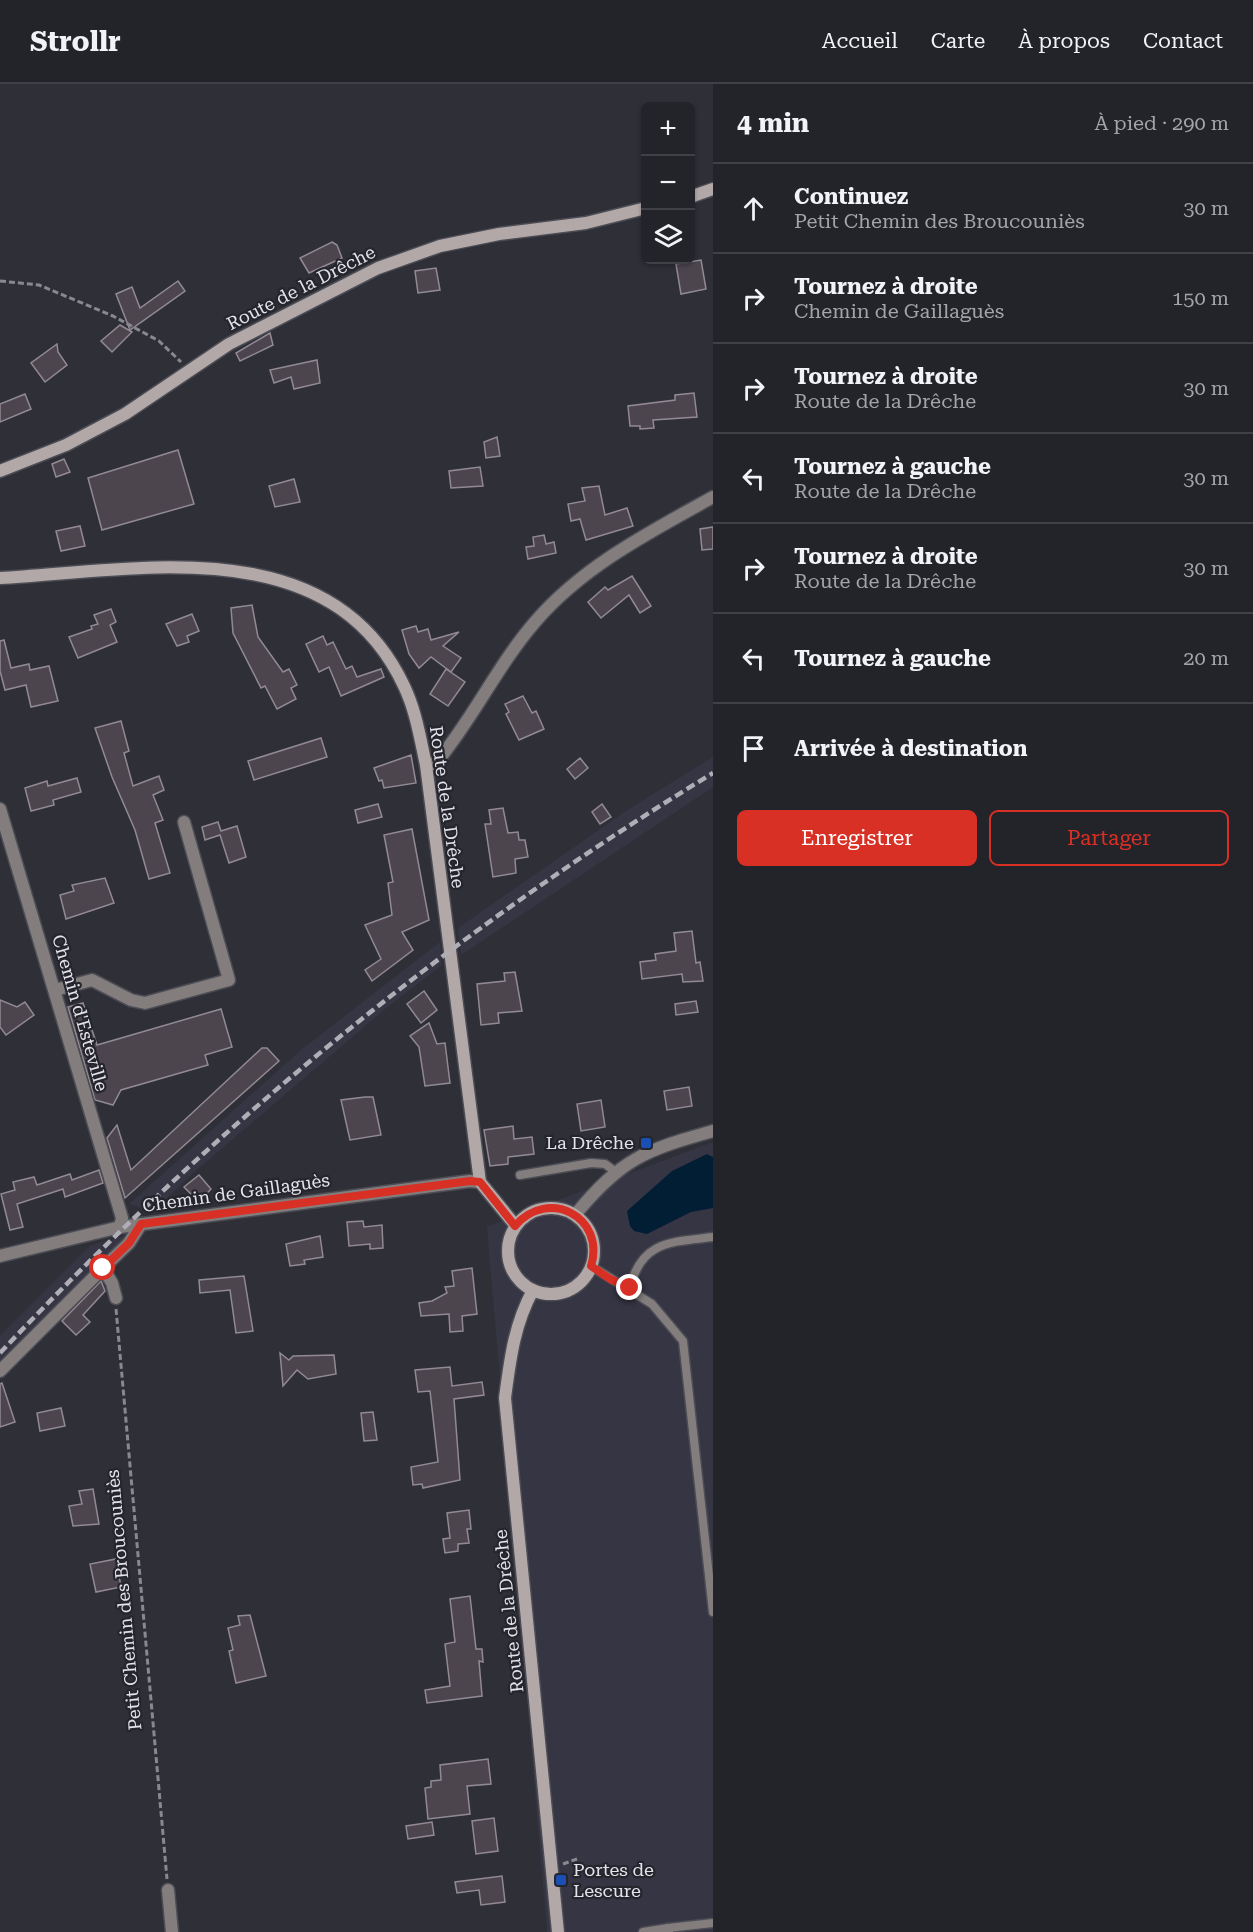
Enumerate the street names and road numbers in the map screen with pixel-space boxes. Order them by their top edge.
street label: Route de la Drêche [223,241,379,334]
street label: Route de la Drêche [426,724,469,890]
street label: Chemin d'Esteville [48,932,113,1094]
street label: Chemin de Gaillaguès [141,1169,331,1216]
street label: Petit Chemin des Broucouniès [102,1469,145,1731]
street label: Route de la Drêche [489,1528,528,1694]

